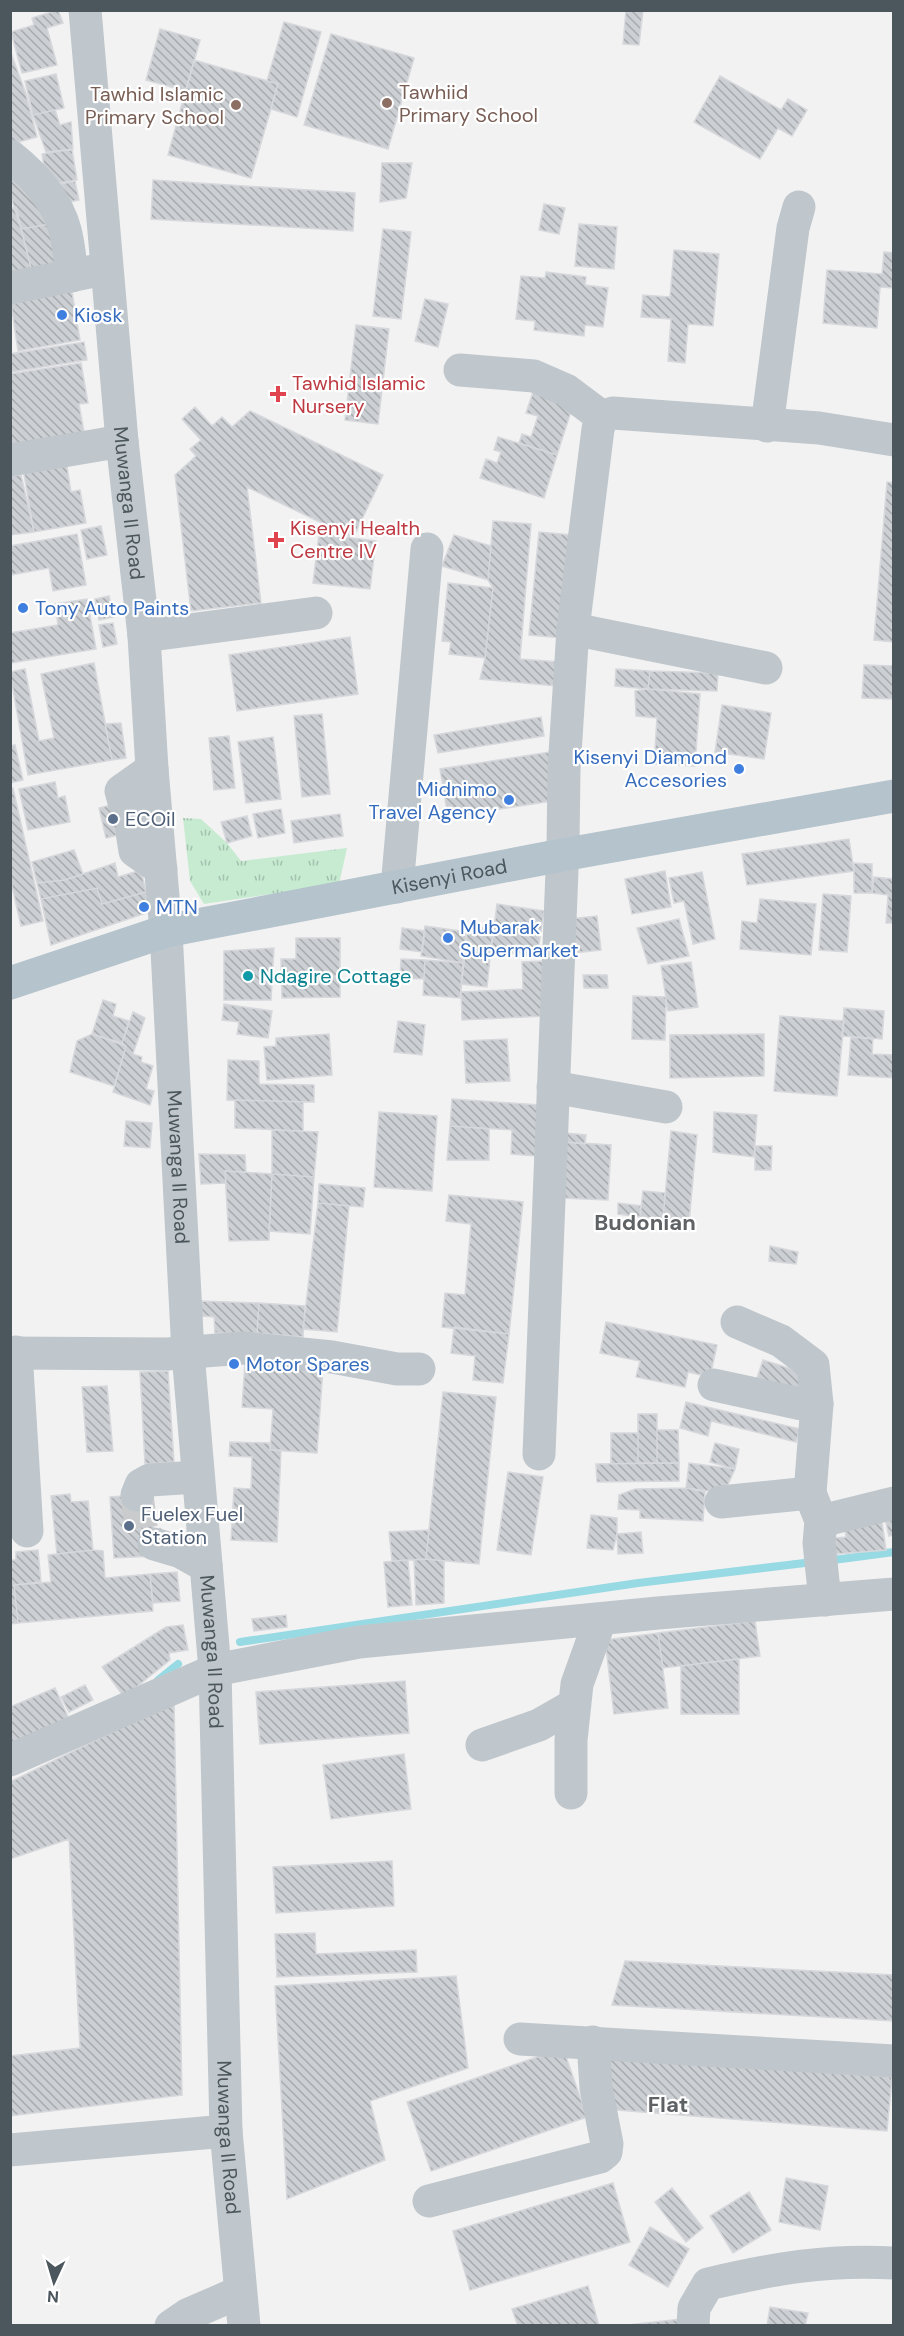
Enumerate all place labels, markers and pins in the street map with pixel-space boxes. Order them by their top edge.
place label: Tawhiid Primary School [399,79,538,128]
place label: Tawhid Islamic Primary School [85,81,224,130]
marker: Tawhiid Primary School [380,96,394,110]
marker: Tawhid Islamic Primary School [229,98,243,112]
place label: Kiosk [74,302,122,328]
marker: Kiosk [55,308,69,322]
place label: Tawhid Islamic Nursery [292,370,426,419]
marker: Tawhid Islamic Nursery [269,385,287,403]
place label: Kisenyi Health Centre IV [290,515,420,564]
marker: Kisenyi Health Centre IV [267,531,285,549]
place label: Tony Auto Paints [35,595,189,621]
marker: Tony Auto Paints [16,601,30,615]
place label: Kisenyi Diamond Accesories [574,744,727,793]
marker: Kisenyi Diamond Accesories [732,762,746,776]
place label: Midnimo Travel Agency [368,776,497,825]
marker: Midnimo Travel Agency [502,793,516,807]
place label: ECOil [125,806,175,832]
marker: ECOil [106,812,120,826]
place label: MTN [156,894,198,920]
marker: MTN [137,900,151,914]
place label: Mubarak Supermarket [460,914,579,963]
marker: Mubarak Supermarket [441,931,455,945]
place label: Ndagire Cottage [260,963,411,989]
marker: Ndagire Cottage [241,969,255,983]
place label: Motor Spares [246,1351,370,1377]
marker: Motor Spares [227,1357,241,1371]
place label: Fuelex Fuel Station [141,1501,243,1550]
marker: Fuelex Fuel Station [122,1519,136,1533]

